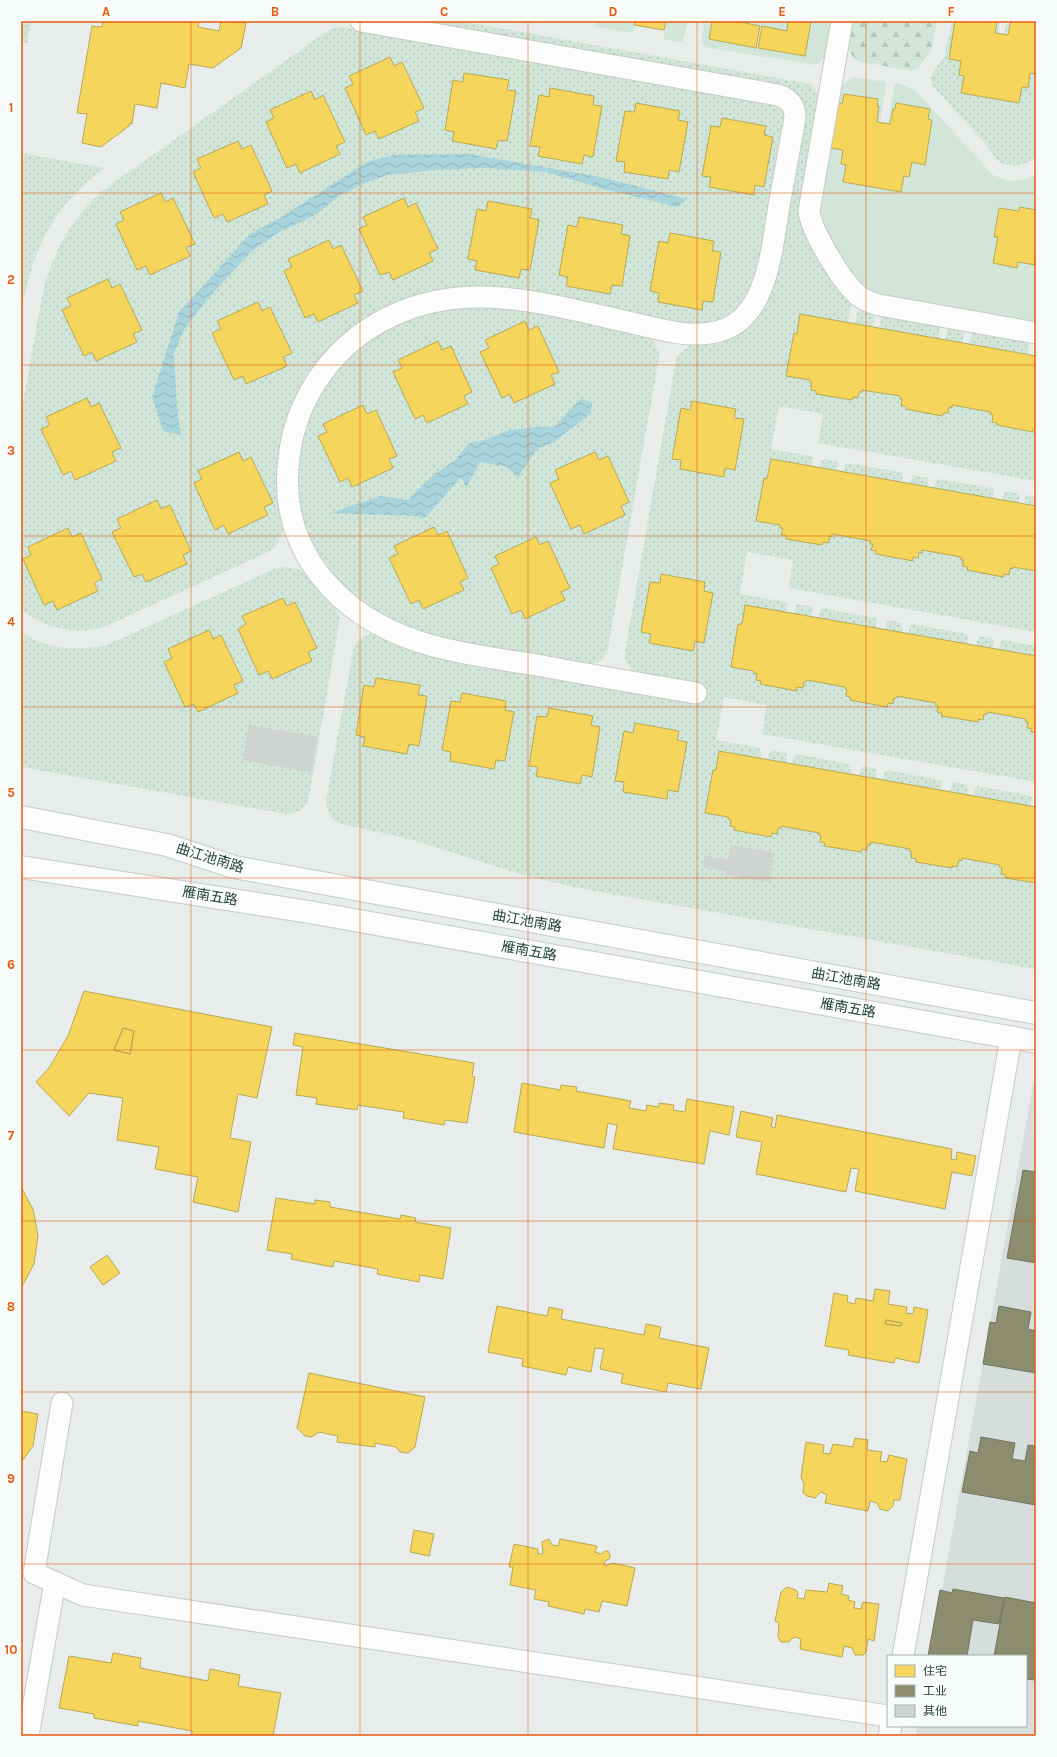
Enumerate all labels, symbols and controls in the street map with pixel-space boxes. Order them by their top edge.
text: A [102,4,110,19]
text: B [271,4,279,19]
text: C [440,4,448,19]
text: D [609,4,618,19]
text: E [778,4,786,19]
text: F [947,4,955,19]
text: 1 [9,100,13,115]
text: 2 [7,272,15,287]
text: 3 [7,443,15,458]
text: 4 [7,614,15,629]
text: 5 [7,785,15,800]
street label: 曲江池南路 [174,840,246,876]
street label: 雁南五路 [181,883,239,909]
street label: 曲江池南路 [491,907,563,935]
street label: 雁南五路 [500,938,558,964]
text: 6 [7,957,15,972]
street label: 曲江池南路 [810,965,882,993]
street label: 雁南五路 [819,995,877,1021]
text: 7 [8,1128,15,1143]
text: 8 [7,1299,15,1314]
text: 9 [7,1471,15,1486]
text: 10 [5,1642,17,1657]
legend [887,1655,1027,1727]
text: 住宅 [923,1664,947,1678]
text: 工业 [923,1684,947,1698]
text: 其他 [923,1704,947,1718]

